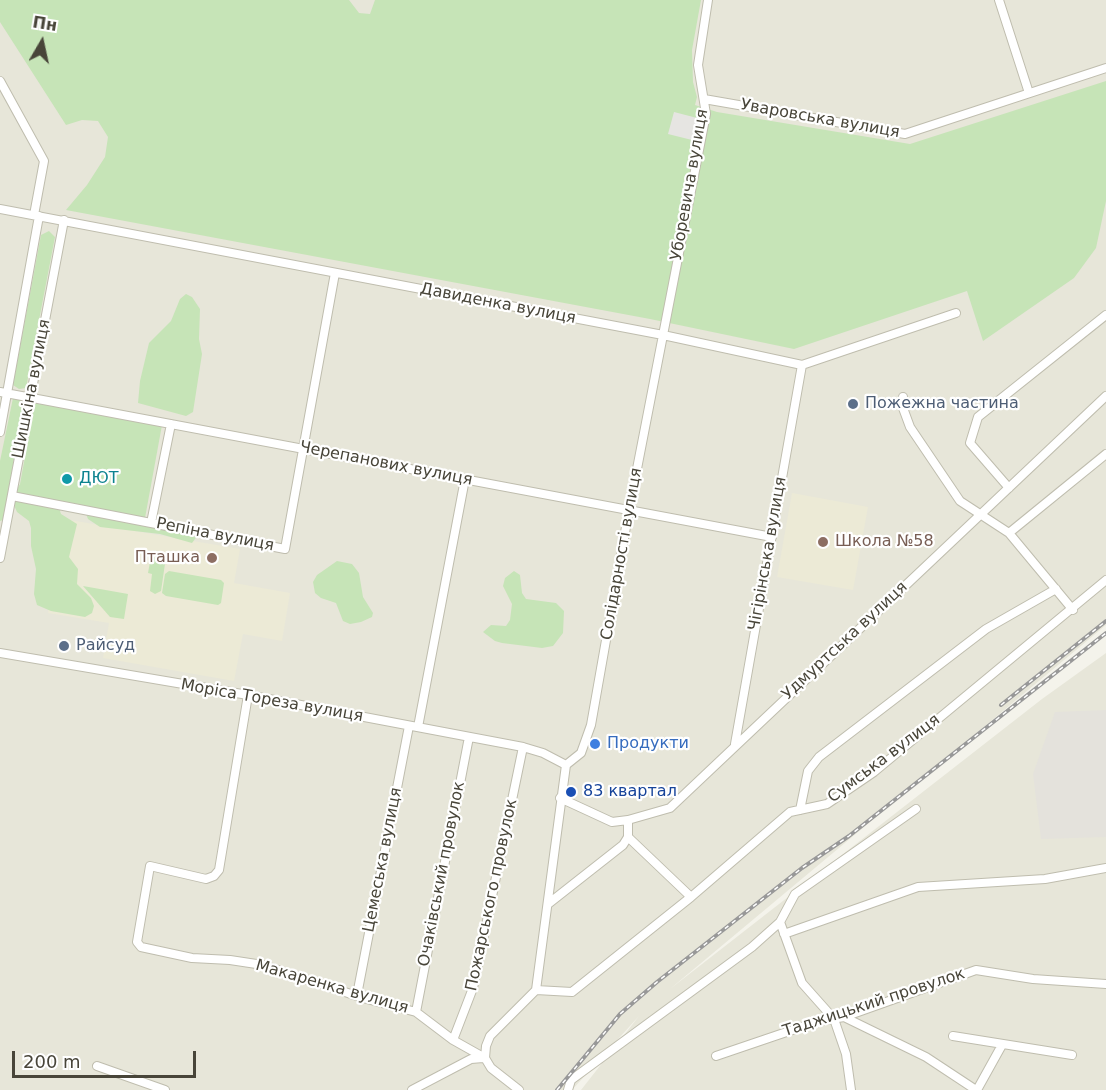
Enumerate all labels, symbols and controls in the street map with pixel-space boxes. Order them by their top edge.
north arrow [12,12,72,72]
text: Пн [31,12,58,35]
street label: Уваровська вулиця [739,96,901,142]
street label: Уборевича вулиця [667,108,713,262]
street label: Давиденка вулиця [419,279,577,329]
street label: Шишкiна вулиця [9,318,55,460]
place label: Пожежна частина [865,394,1019,414]
marker: Пожежна частина [846,397,860,411]
street label: Черепанових вулиця [298,438,474,490]
street label: Солідарності вулиця [597,466,647,642]
place label: ДЮТ [79,469,119,489]
marker: ДЮТ [60,472,74,486]
street label: Чiгiрiнська вулиця [745,475,791,633]
street label: Репiна вулиця [154,514,276,556]
place label: Школа №58 [835,532,934,552]
marker: Школа №58 [816,535,830,549]
place label: Пташка [135,548,200,568]
marker: Пташка [205,551,219,565]
street label: Удмуртська вулиця [778,578,912,704]
place label: Райсуд [76,636,135,656]
marker: Райсуд [57,639,71,653]
street label: Моріса Тореза вулиця [179,675,365,727]
street label: Сумська вулиця [824,711,944,807]
place label: Продукти [607,734,689,754]
marker: Продукти [588,737,602,751]
street label: Очакiвський провулок [415,780,469,968]
place label: 83 квартал [583,782,677,802]
marker: 83 квартал [564,785,578,799]
street label: Цемеська вулиця [360,786,406,934]
street label: Пожарського провулок [462,797,522,993]
street label: Макаренка вулиця [253,956,411,1018]
street label: Таджицький провулок [781,964,967,1042]
scale bar [15,1039,200,1077]
text: 200 m [23,1051,81,1072]

